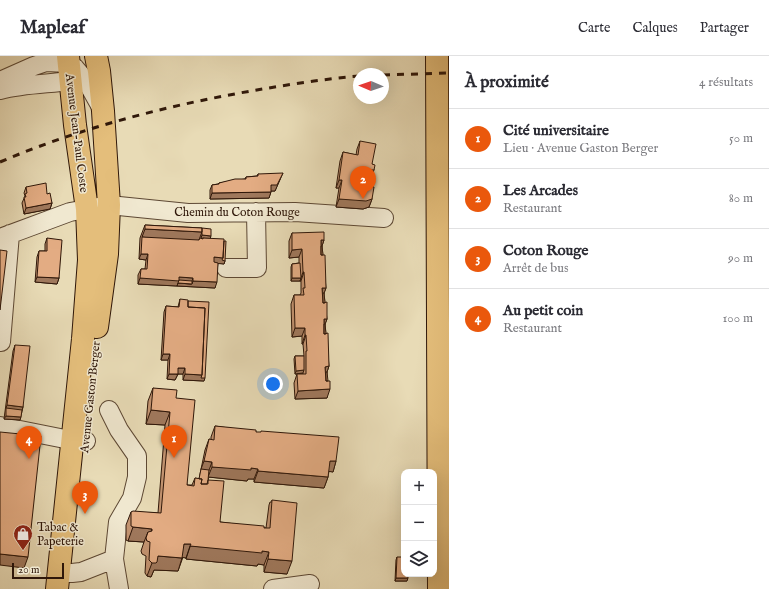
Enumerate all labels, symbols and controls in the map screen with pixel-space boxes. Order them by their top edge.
text: Mapleaf [20,16,85,40]
text: Carte [578,19,610,37]
text: Calques [632,19,678,37]
text: Partager [700,19,749,37]
north arrow [353,68,389,104]
street label: Avenue Jean-Paul Coste [61,72,91,194]
text: À proximité [465,72,549,93]
text: 4 résultats [699,74,753,91]
text: Cité universitaire [503,121,609,140]
text: 1 [476,130,480,147]
text: 50 m [729,130,753,147]
text: Lieu · Avenue Gaston Berger [503,140,658,157]
pin: 2 [350,166,376,199]
text: Les Arcades [503,181,578,200]
text: 2 [475,190,481,207]
text: 80 m [729,190,753,207]
text: Restaurant [503,200,562,217]
street label: Chemin du Coton Rouge [174,205,300,220]
text: Coton Rouge [503,241,588,260]
text: 3 [476,250,480,267]
text: 90 m [728,250,753,267]
text: Arrêt de bus [503,260,569,277]
text: Au petit coin [503,301,583,320]
text: 4 [475,310,481,327]
text: 100 m [723,310,753,327]
text: Restaurant [503,320,562,337]
street label: Avenue Gaston Berger [77,340,104,455]
your location [263,374,283,394]
pin: 1 [161,425,187,458]
pin: 4 [16,426,42,459]
map controls [401,469,437,577]
button: + [401,469,437,505]
pin: 3 [72,481,98,514]
button: − [401,505,437,541]
place label: Tabac & Papeterie [37,520,84,550]
shop icon: Tabac & Papeterie [12,523,34,551]
button: layers [401,541,437,577]
scale bar [12,561,64,580]
text: 20 m [18,563,39,577]

